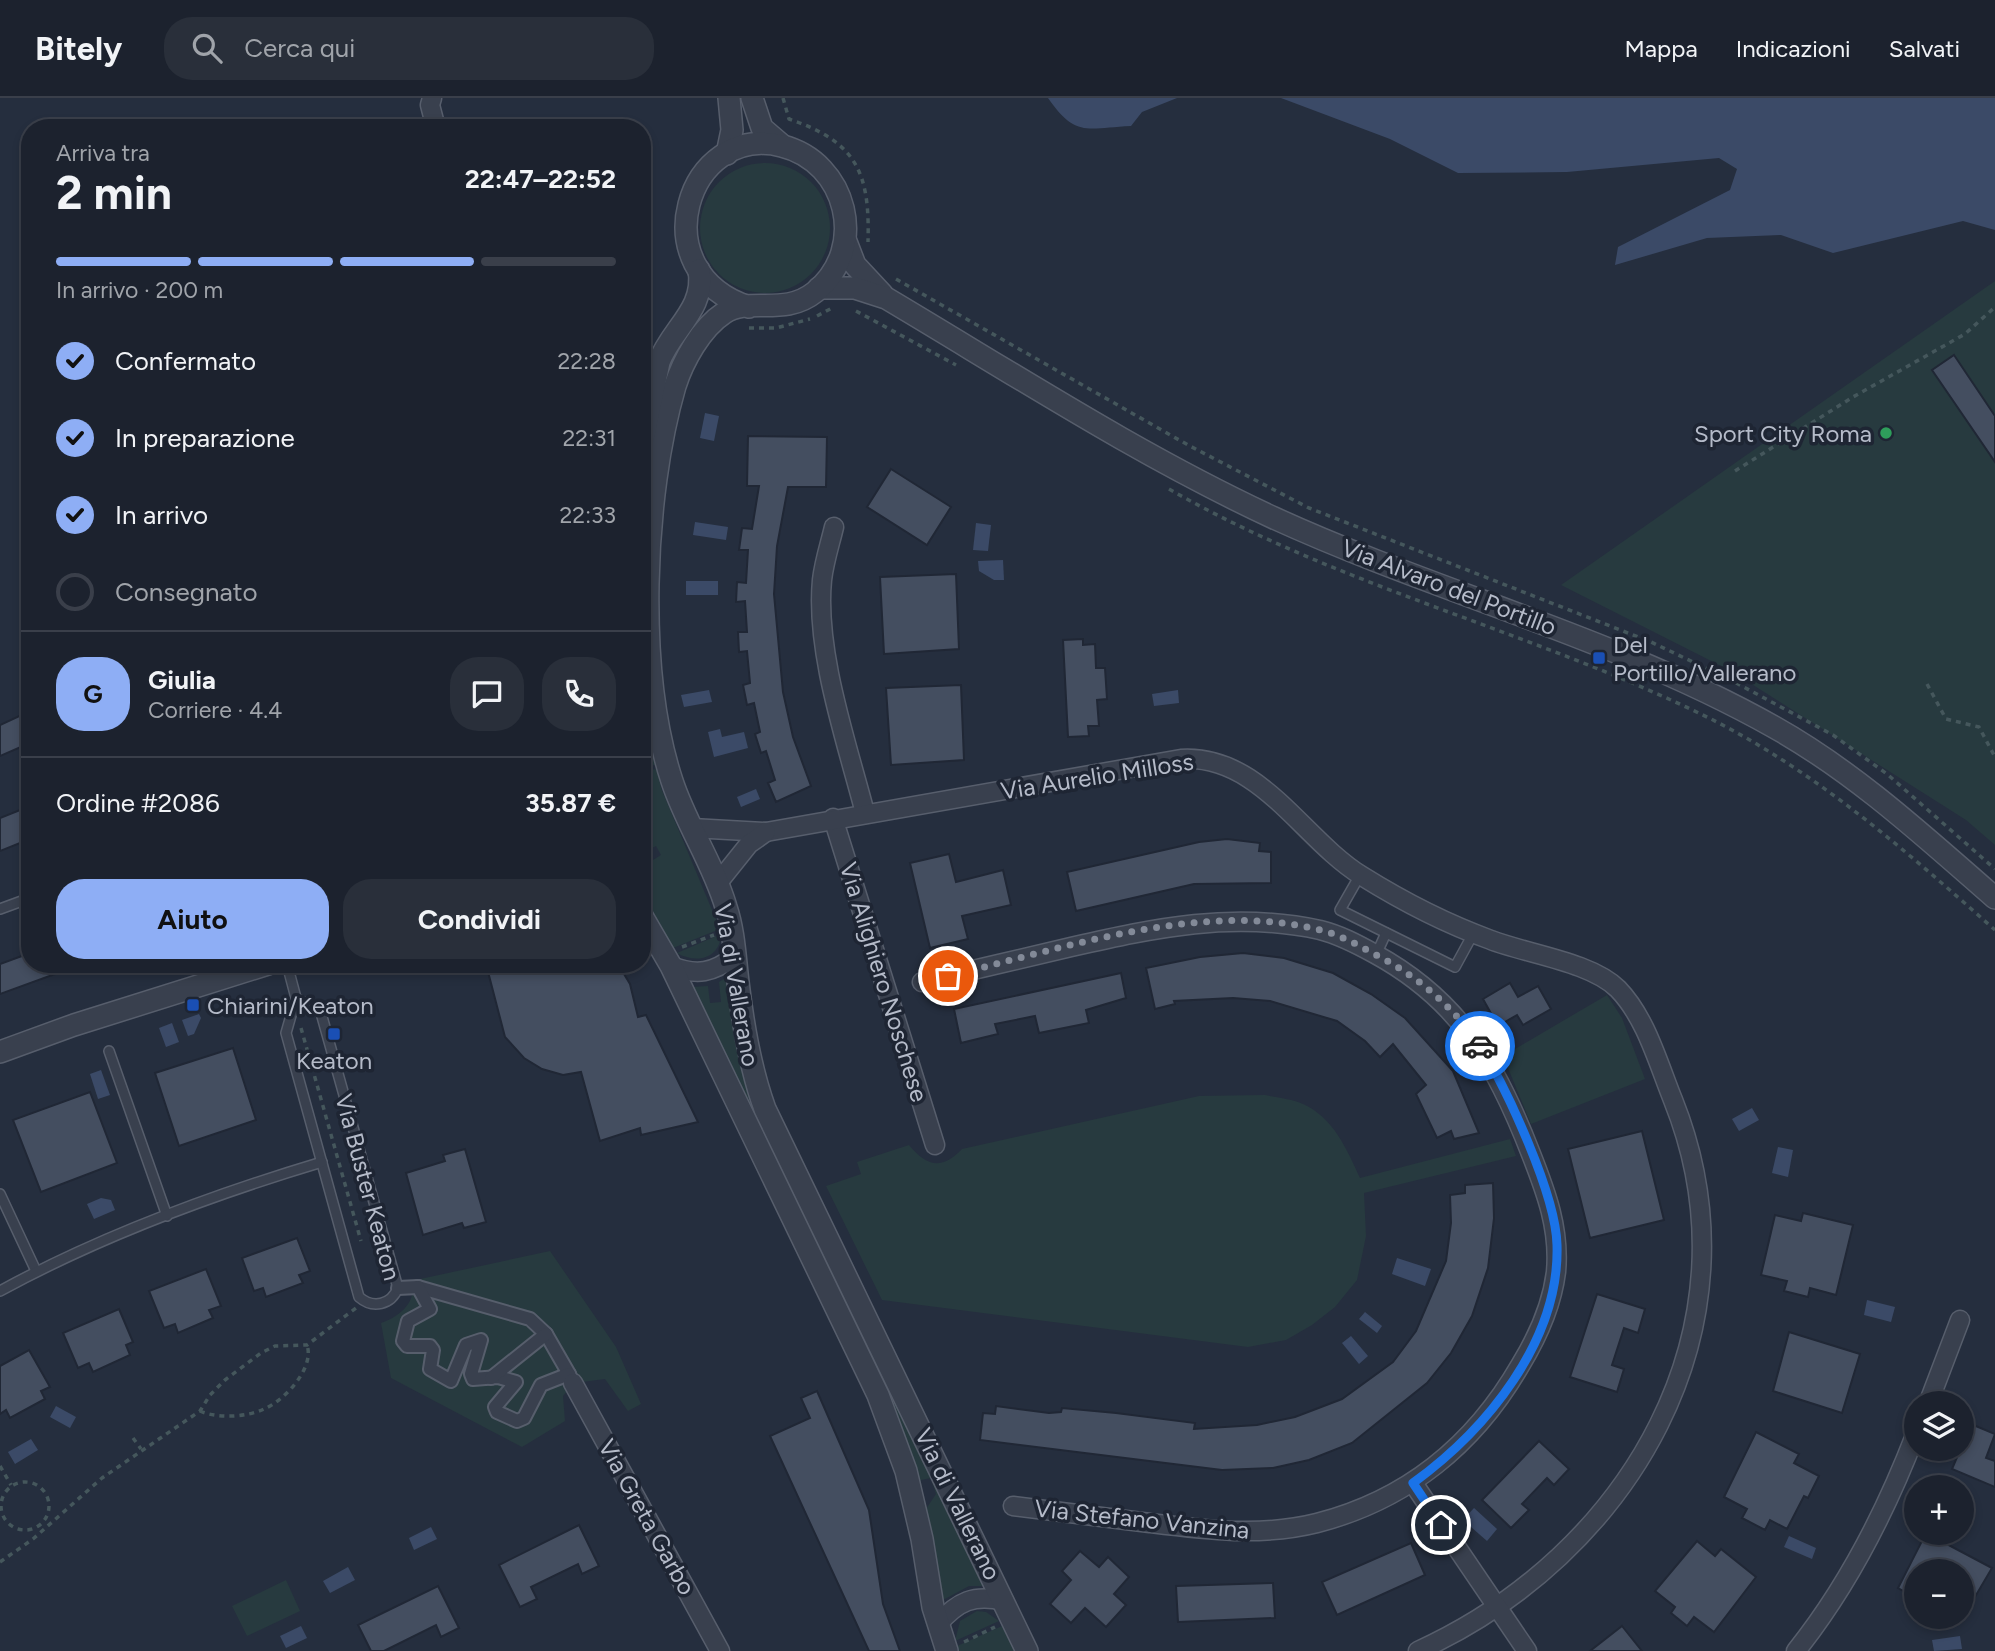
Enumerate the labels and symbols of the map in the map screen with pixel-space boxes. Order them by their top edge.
place label: Sport City Roma [1694,419,1872,448]
marker: Sport City Roma [1878,425,1894,441]
street label: Via Alvaro del Portillo [1338,533,1560,641]
place label: Del Portillo/Vallerano [1613,630,1796,687]
marker: Del Portillo/Vallerano [1591,650,1607,666]
street label: Via Aurelio Milloss [999,746,1195,806]
street label: Via Alighiero Noschese [834,859,934,1105]
street label: Via di Vallerano [708,901,766,1069]
pin [918,946,978,1006]
place label: Chiarini/Keaton [207,991,374,1020]
marker: Chiarini/Keaton [185,997,201,1013]
courier [1445,1011,1515,1081]
marker: Keaton [326,1026,342,1042]
place label: Keaton [296,1046,372,1075]
street label: Via Buster Keaton [329,1091,407,1283]
street label: Via di Vallerano [909,1423,1007,1585]
street label: Via Greta Garbo [592,1434,702,1600]
street label: Via Stefano Vanzina [1033,1493,1251,1545]
pin [1411,1495,1471,1555]

